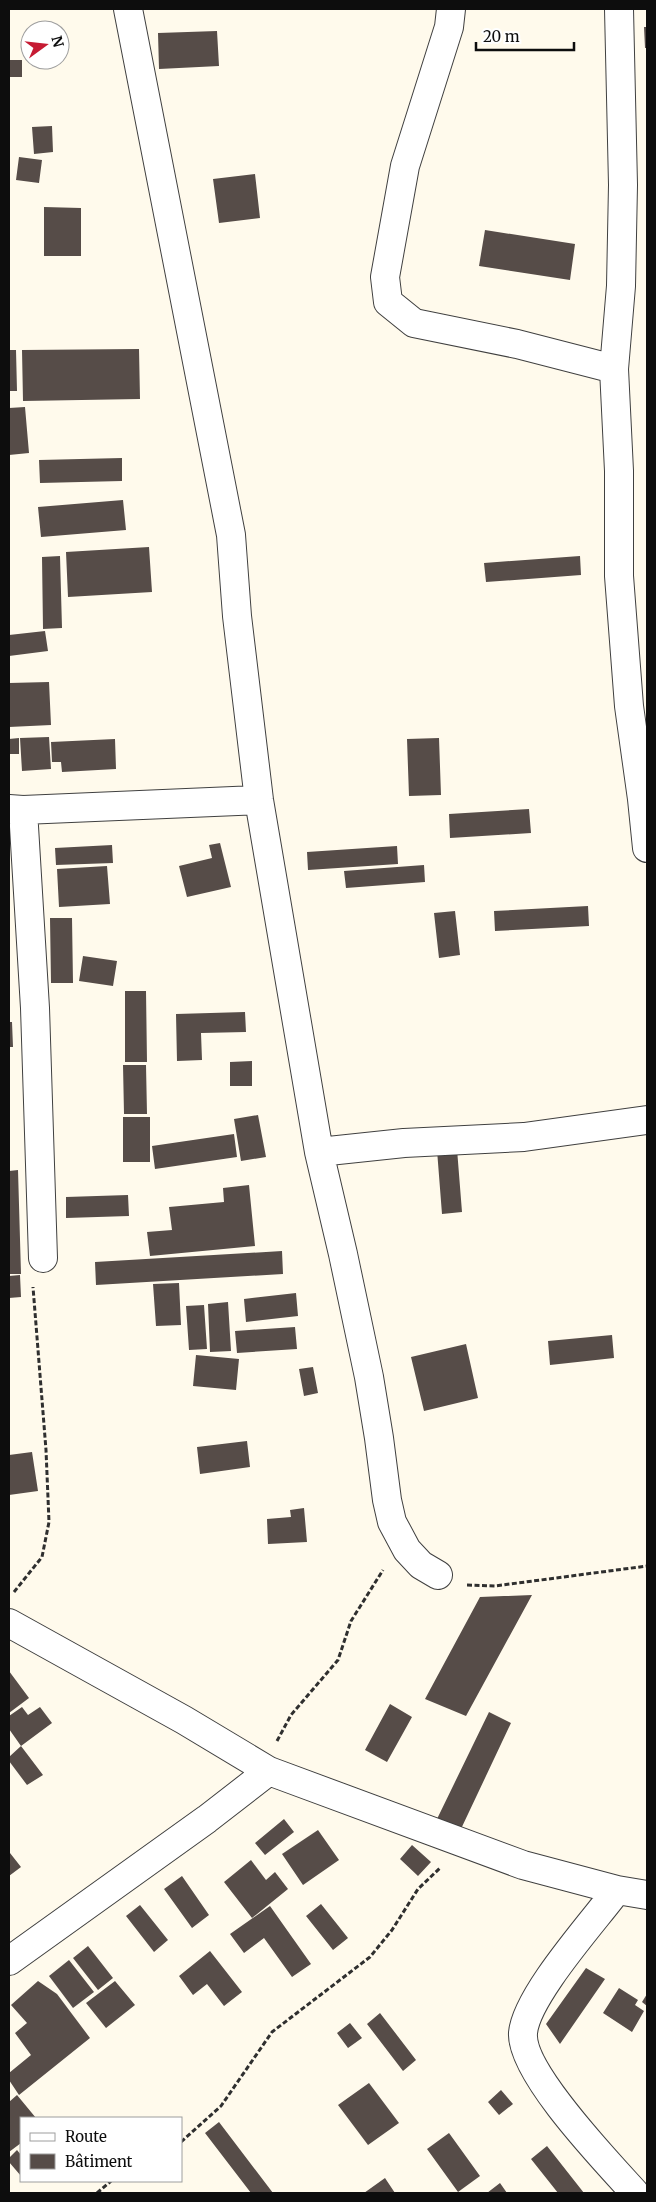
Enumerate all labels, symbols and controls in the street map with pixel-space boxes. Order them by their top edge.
north arrow [20,20,70,70]
scale bar [476,20,574,52]
text: 20 m [483,27,520,46]
text: N [47,34,68,49]
legend [20,2117,182,2182]
text: Route [65,2127,107,2146]
text: Bâtiment [65,2152,133,2171]

